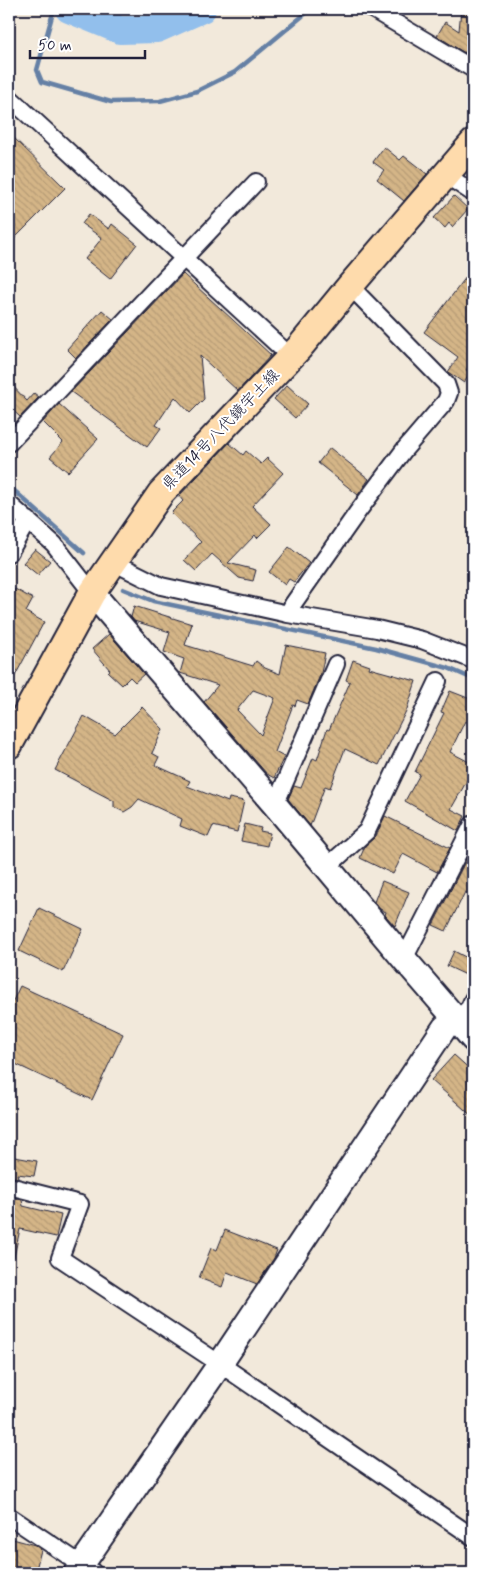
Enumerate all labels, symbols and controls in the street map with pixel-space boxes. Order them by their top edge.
scale bar [30,28,145,60]
text: 50 m [38,36,72,56]
street label: 県道14号八代鏡宇土線 [158,365,284,495]

